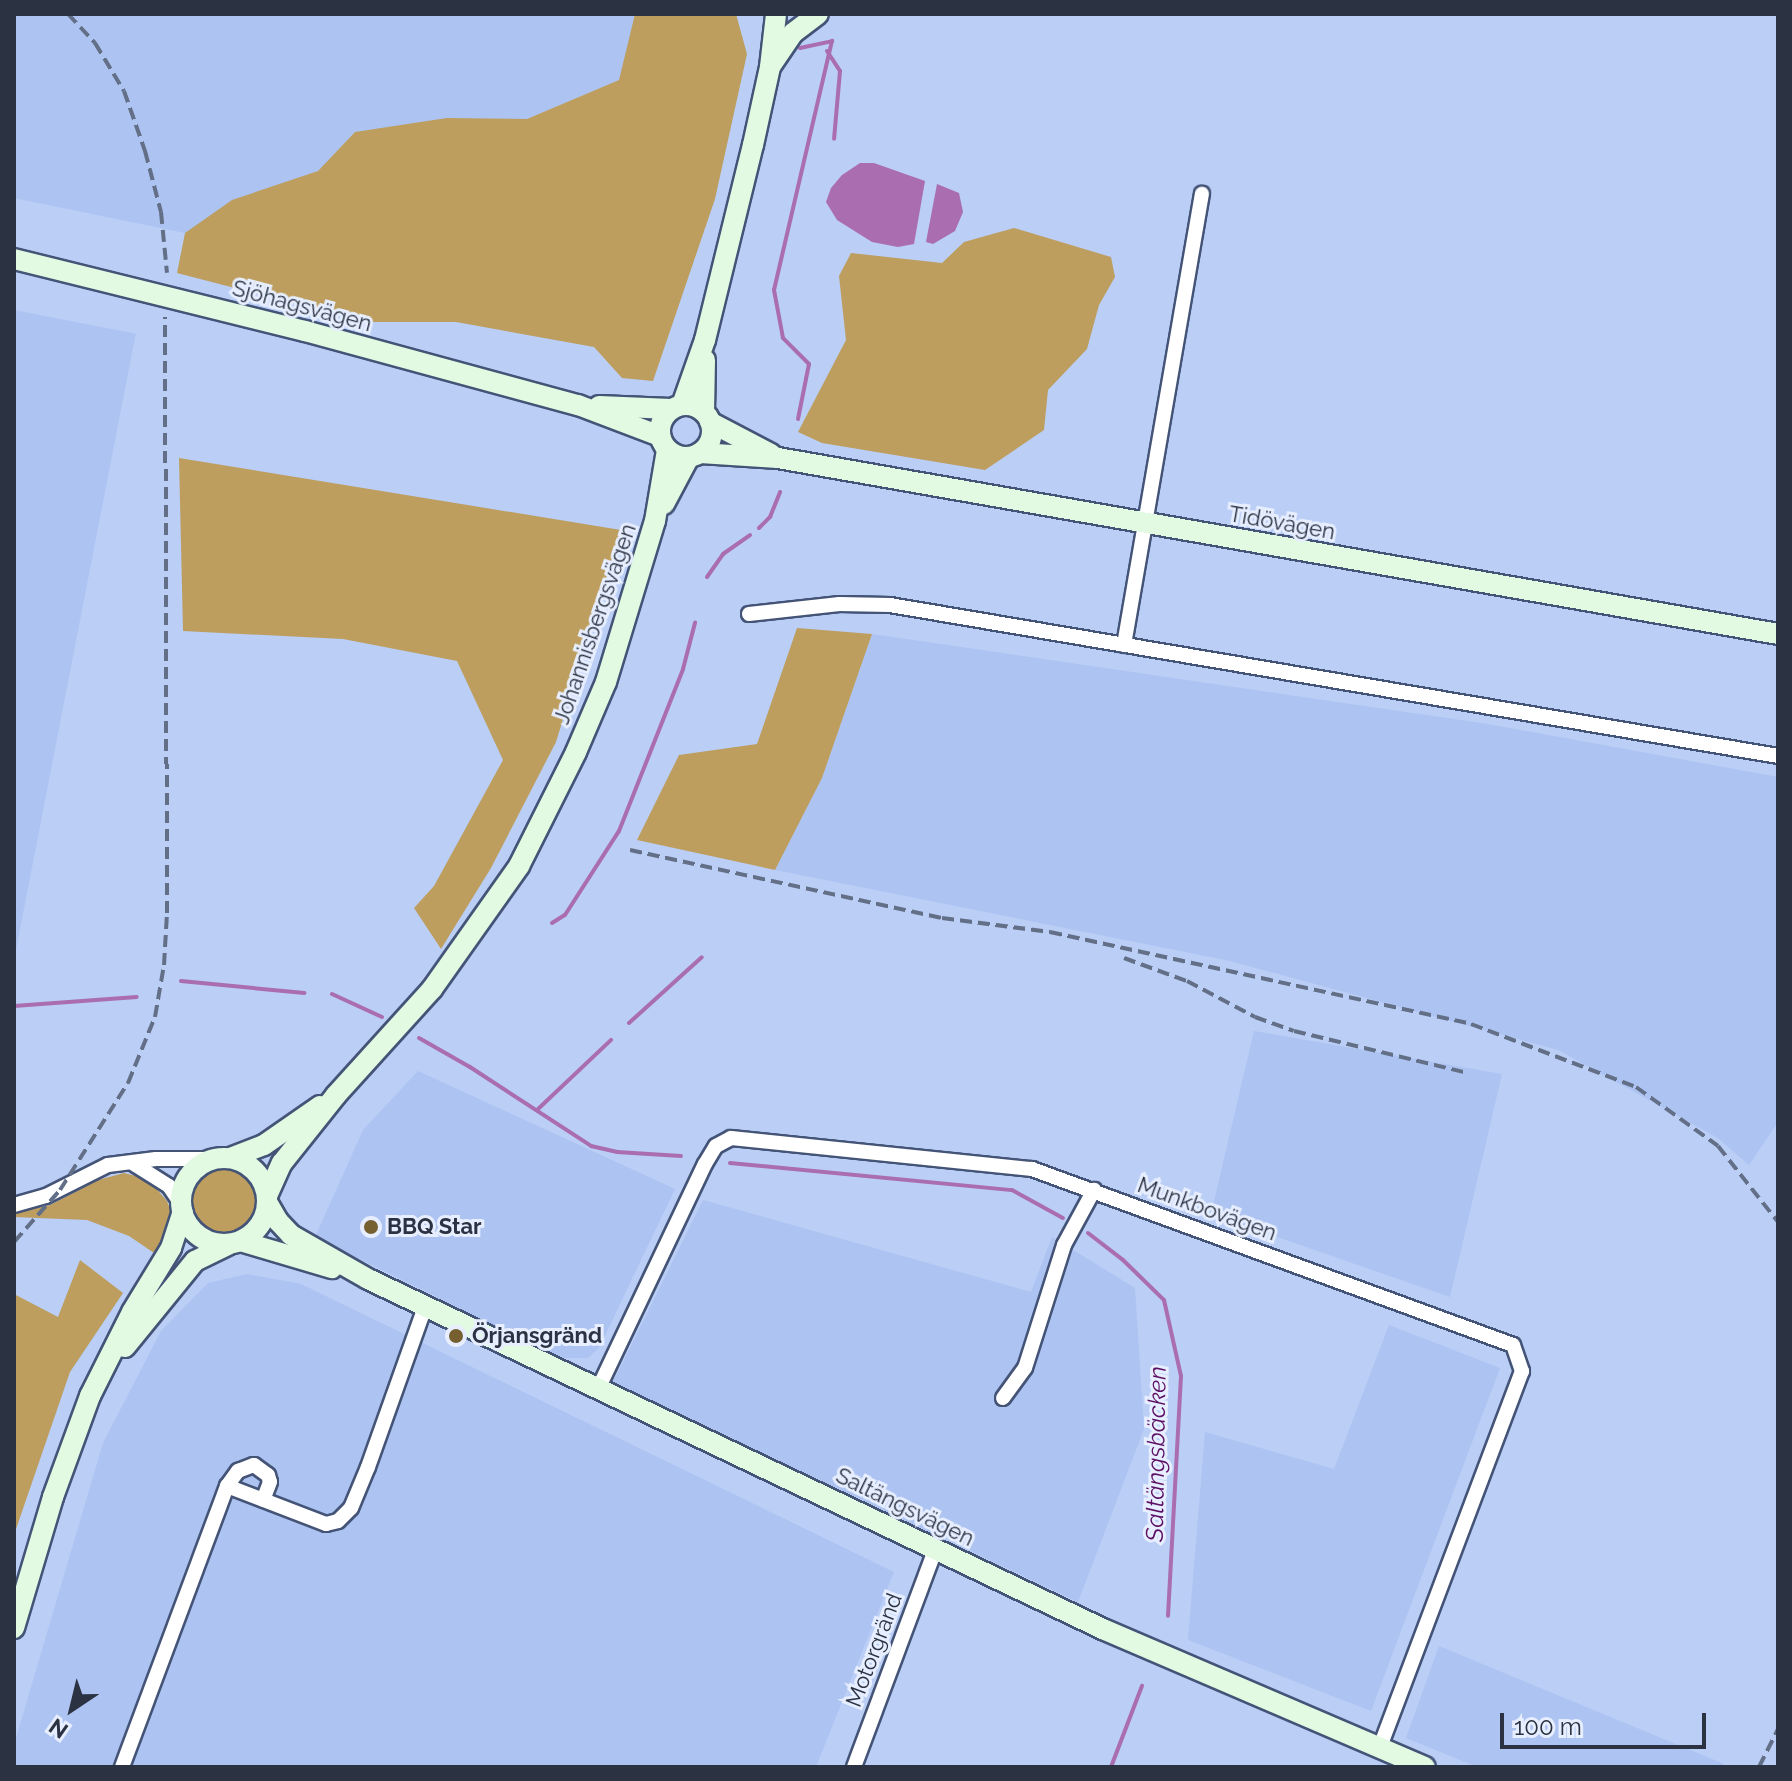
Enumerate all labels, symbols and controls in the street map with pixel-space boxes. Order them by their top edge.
street label: Sjöhagsvägen [230,275,374,337]
street label: Tidövägen [1227,501,1337,545]
street label: Johannisbergsvägen [548,520,642,728]
street label: Munkbovägen [1134,1172,1280,1246]
place label: BBQ Star [387,1214,482,1240]
marker: BBQ Star [362,1218,380,1236]
place label: Örjansgränd [472,1323,602,1349]
marker: Örjansgränd [447,1327,465,1345]
water label: Saltängsbäcken [1140,1366,1172,1542]
street label: Saltängsvägen [832,1462,978,1552]
street label: Motorgränd [840,1589,908,1711]
north arrow [32,1669,112,1749]
scale bar [1504,1697,1710,1747]
text: 100 m [1514,1712,1582,1741]
text: N [44,1713,73,1744]

